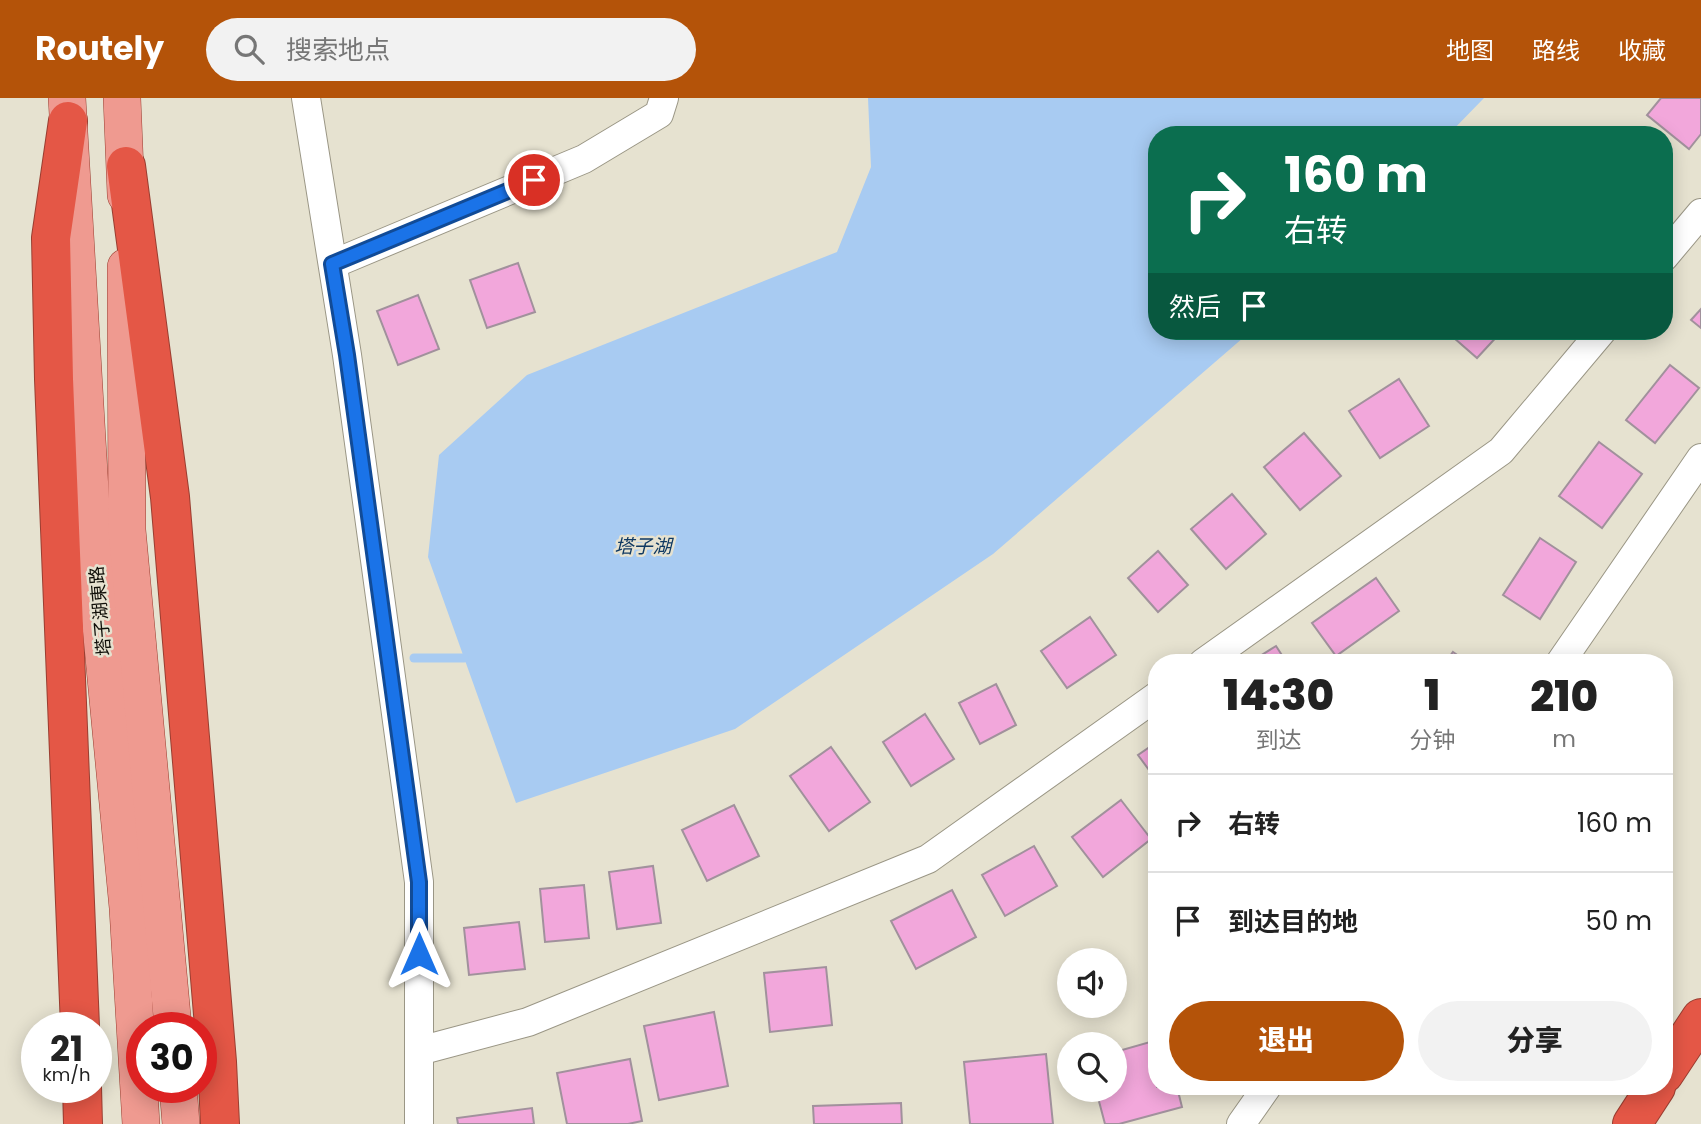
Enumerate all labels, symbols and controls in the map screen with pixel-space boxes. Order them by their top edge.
search box [206,18,696,81]
text: Routely [35,25,164,72]
icon: search [230,30,268,68]
text: 搜索地点 [286,32,390,68]
text: 地图 [1446,34,1494,67]
text: 路线 [1532,34,1580,67]
text: 收藏 [1618,34,1666,67]
text: 160 m [1284,141,1428,209]
pin [504,150,564,210]
icon: right [1169,154,1260,245]
icon: arrive [515,161,553,199]
text: 右转 [1284,208,1348,253]
icon: arrive [1235,287,1273,325]
text: 然后 [1169,289,1221,325]
water label: 塔子湖 [614,533,674,560]
street label: 塔子湖東路 [84,565,116,657]
text: 14:30 [1223,666,1334,725]
text: 1 [1424,666,1440,725]
text: 210 [1530,667,1598,726]
text: m [1552,723,1576,755]
text: 到达 [1256,724,1302,756]
text: 分钟 [1409,724,1455,756]
icon: right [1169,804,1207,842]
text: 160 m [1577,805,1652,841]
text: 右转 [1228,806,1280,842]
icon: arrive [1169,902,1207,940]
text: 50 m [1586,903,1652,939]
text: 到达目的地 [1228,904,1358,940]
position arrow [382,917,456,991]
map controls [1057,948,1127,1102]
button: sound [1057,948,1127,1018]
button: 退出 [1169,1001,1404,1081]
button: 分享 [1418,1001,1652,1081]
speed limit sign: 30 [126,1012,217,1103]
text: 21 [50,1024,83,1073]
button: search [1057,1032,1127,1102]
text: km/h [43,1062,90,1087]

